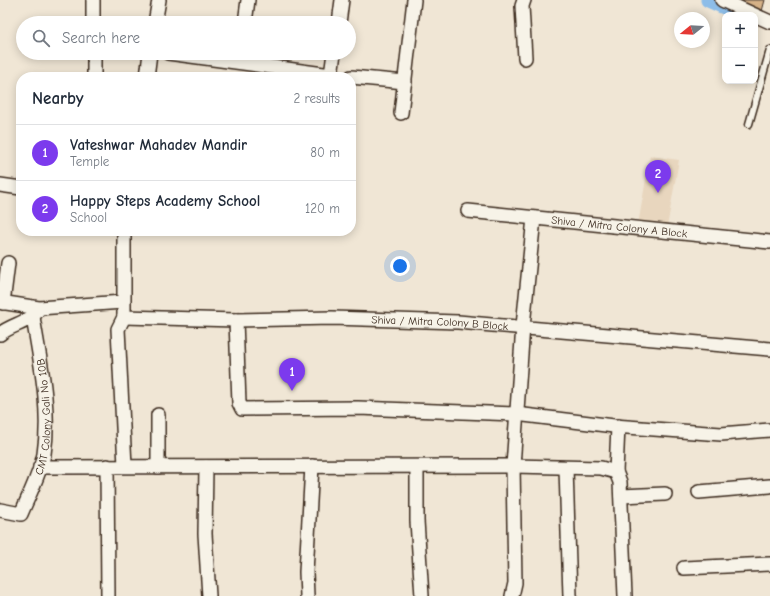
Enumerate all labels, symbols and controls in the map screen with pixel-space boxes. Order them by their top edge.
north arrow [674,12,710,48]
map controls [722,12,758,84]
button: + [722,12,758,48]
search box [16,16,356,60]
icon: search [30,27,52,49]
text: Search here [62,29,140,47]
button: − [722,48,758,84]
text: Nearby [32,89,83,108]
text: 2 results [293,91,340,106]
text: Vateshwar Mahadev Mandir [70,136,247,154]
text: 1 [42,145,48,160]
text: 80 m [310,145,340,160]
text: Temple [70,154,109,169]
pin: 2 [645,160,671,193]
text: Happy Steps Academy School [70,192,260,210]
text: 2 [42,201,48,216]
text: 120 m [305,201,340,216]
text: School [70,210,107,225]
street label: Shiva / Mitra Colony A Block [551,213,688,240]
your location [390,256,410,276]
street label: Shiva / Mitra Colony B Block [371,313,509,333]
street label: CMT Colony Gali No 10B [32,357,53,477]
pin: 1 [279,358,305,391]

